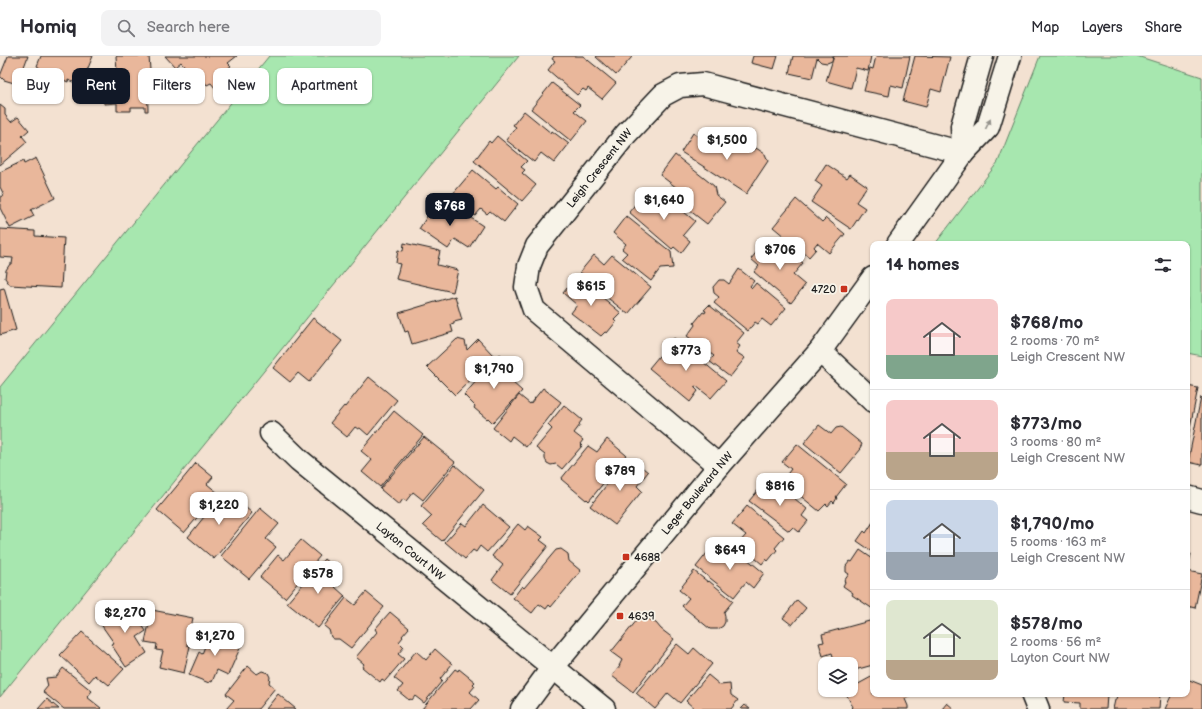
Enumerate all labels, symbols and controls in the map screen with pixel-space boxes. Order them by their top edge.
search box [101,10,381,46]
text: Homiq [20,16,77,39]
icon: search [115,17,137,39]
text: Search here [147,18,230,37]
text: Map [1031,19,1059,36]
text: Layers [1081,19,1123,36]
text: Share [1145,19,1182,36]
chip: Buy [12,68,64,104]
chip: Rent [72,68,130,104]
chip: Filters [138,68,205,104]
chip: New [213,68,269,104]
chip: Apartment [277,68,372,104]
one-way arrow [985,118,991,130]
street label: Leigh Crescent NW [564,125,635,210]
pin: $1,500 [694,127,760,161]
text: $1,500 [707,132,747,148]
pin: $1,640 [631,187,697,221]
text: $1,640 [644,192,684,208]
pin: $768 [426,193,474,227]
text: $768 [434,198,466,214]
pin: $706 [756,237,804,271]
text: $706 [764,242,796,258]
icon: filters [1152,254,1174,276]
text: 14 homes [886,255,959,275]
pin: $615 [567,273,615,307]
text: $615 [576,278,606,294]
place label: 4720 [811,283,837,296]
marker: 4720 [839,284,849,294]
text: $768/mo [1010,313,1083,333]
icon: home [918,315,966,363]
text: 2 rooms · 70 m² [1010,333,1100,349]
pin: $773 [662,338,710,372]
text: $773 [671,343,701,359]
text: Leigh Crescent NW [1010,349,1125,365]
pin: $1,790 [461,356,527,390]
text: $1,790 [474,361,514,377]
text: $773/mo [1010,414,1082,434]
icon: home [918,416,966,464]
text: 3 rooms · 80 m² [1010,434,1101,450]
street label: Leger Boulevard NW [659,449,735,537]
text: Leigh Crescent NW [1010,450,1125,466]
pin: $789 [596,458,644,492]
text: $789 [604,463,636,479]
pin: $816 [756,473,804,507]
text: $816 [765,478,795,494]
pin: $1,220 [186,492,252,526]
text: $1,220 [199,497,239,513]
text: $1,790/mo [1010,514,1094,534]
icon: home [918,516,966,564]
street label: Layton Court NW [374,519,448,583]
text: 5 rooms · 163 m² [1010,534,1107,550]
pin: $649 [706,537,754,571]
text: $649 [714,542,746,558]
text: Leigh Crescent NW [1010,550,1125,566]
place label: 4688 [634,551,660,564]
marker: 4688 [621,552,631,562]
pin: $578 [294,561,342,595]
text: $578 [302,566,334,582]
pin: $2,270 [92,600,158,634]
text: $2,270 [104,605,146,621]
place label: 4639 [628,610,655,623]
marker: 4639 [615,611,625,621]
text: $578/mo [1010,614,1083,634]
icon: home [918,616,966,664]
pin: $1,270 [182,623,248,657]
text: $1,270 [195,628,235,644]
text: 2 rooms · 56 m² [1010,634,1101,650]
text: Layton Court NW [1010,650,1110,666]
map controls [818,657,858,697]
button: layers [818,657,858,697]

